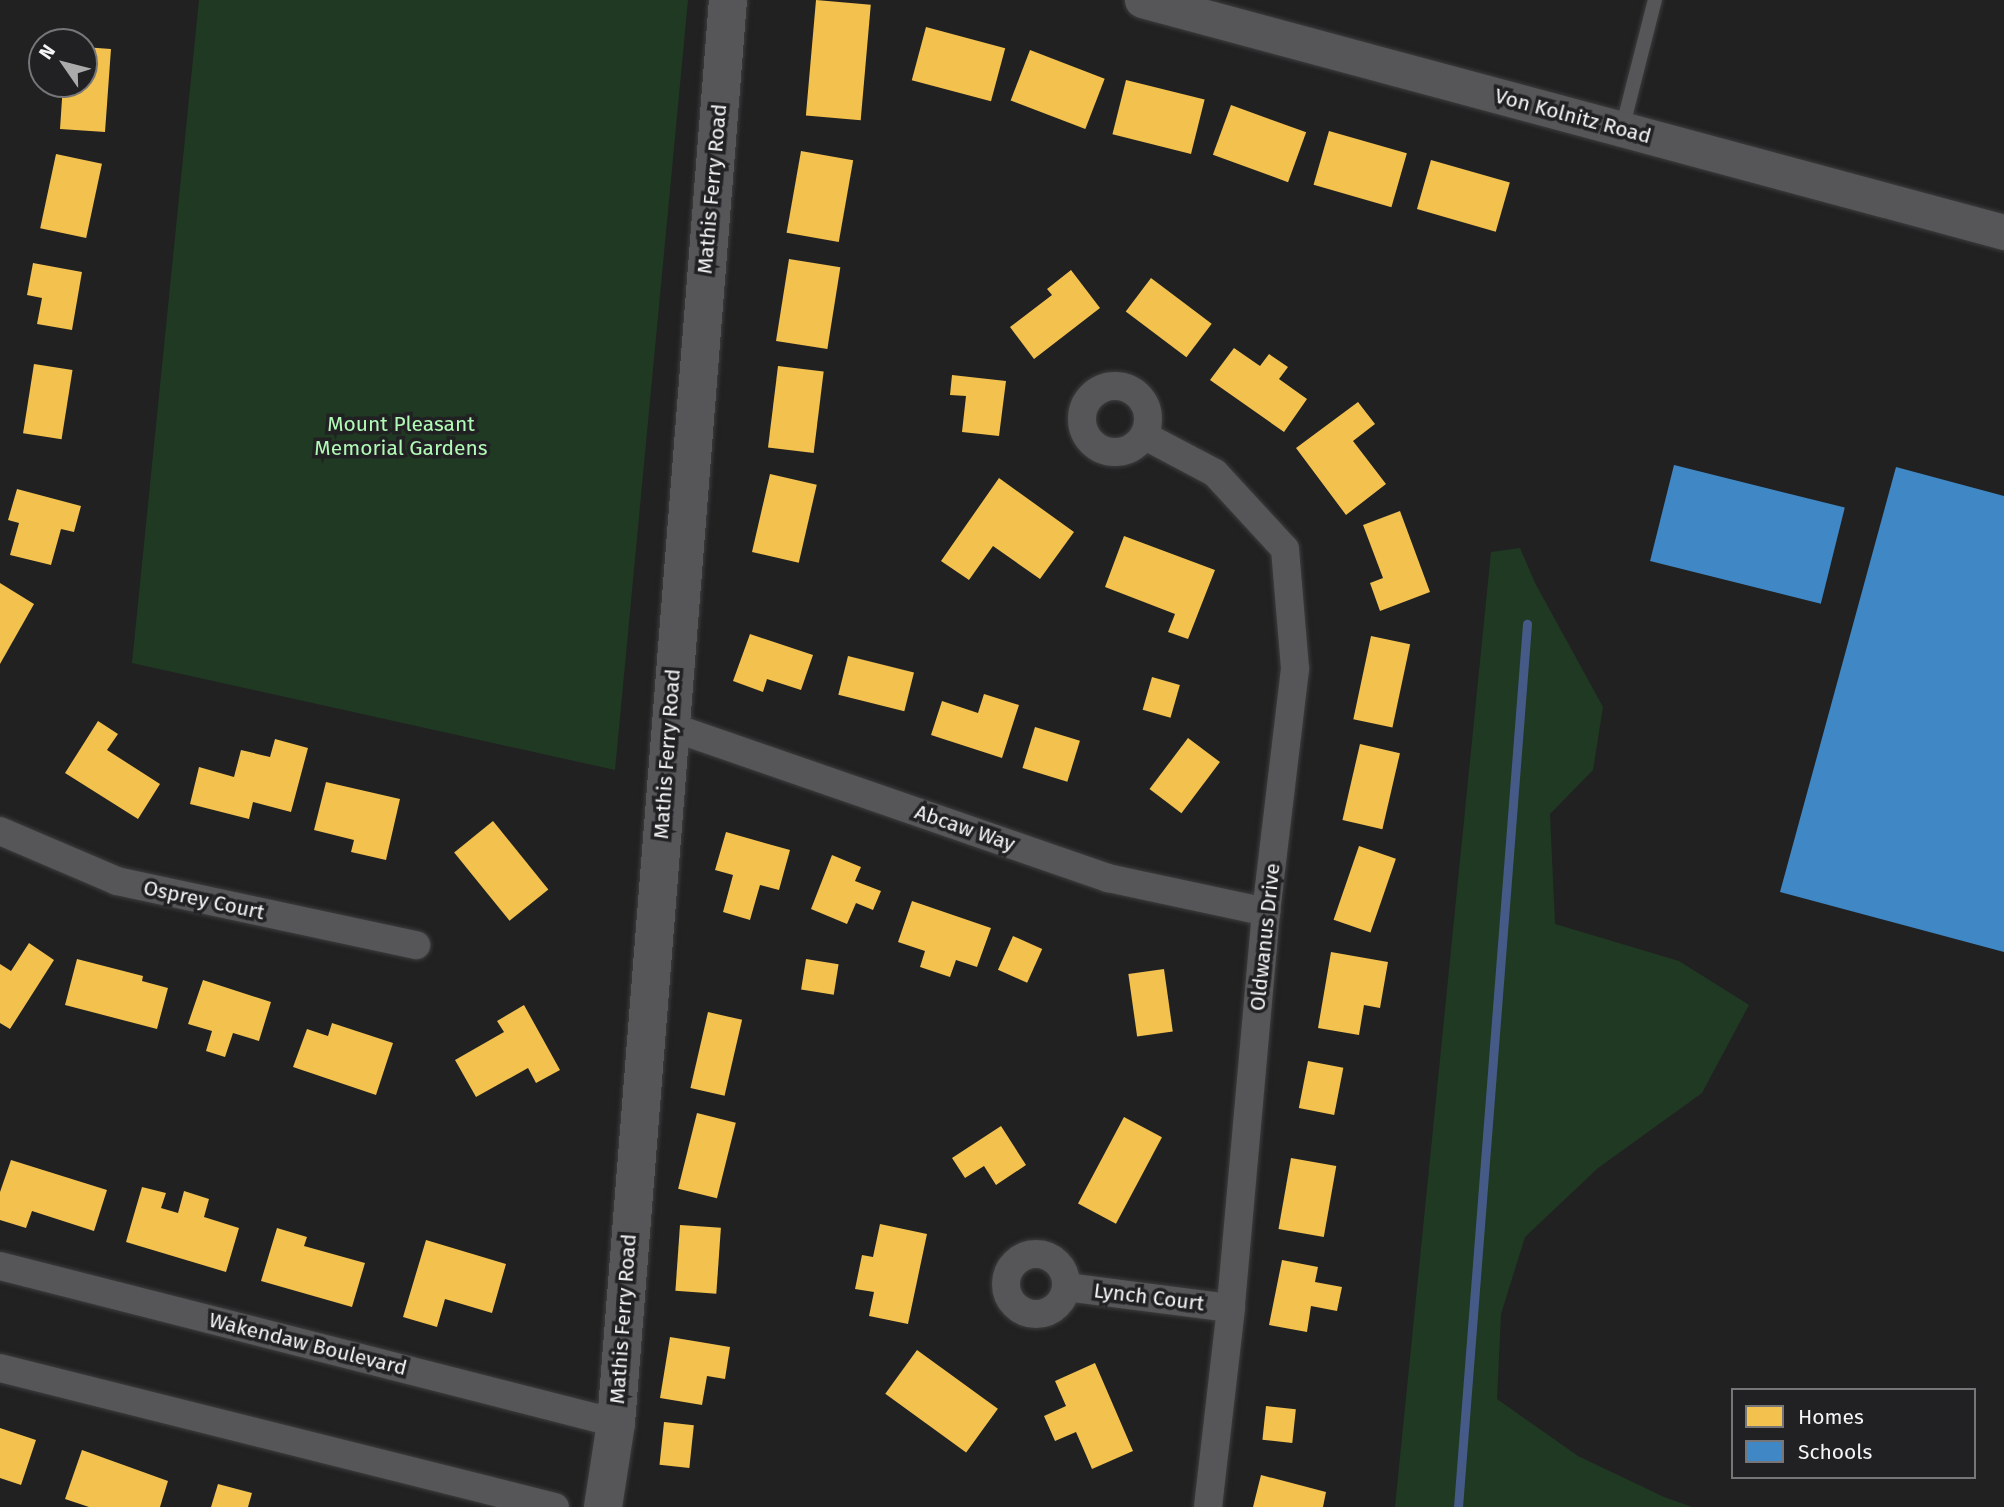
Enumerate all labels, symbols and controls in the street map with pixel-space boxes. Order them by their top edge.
north arrow [28,28,98,98]
text: N [34,40,60,64]
street label: Von Kolnitz Road [1492,83,1654,149]
street label: Mathis Ferry Road [692,103,732,275]
park label: Mount Pleasant Memorial Gardens [314,411,488,461]
street label: Mathis Ferry Road [648,668,686,840]
street label: Abcaw Way [912,799,1018,857]
street label: Oldwanus Drive [1245,862,1285,1012]
street label: Osprey Court [141,875,267,925]
street label: Mathis Ferry Road [604,1233,642,1405]
street label: Lynch Court [1092,1278,1206,1316]
street label: Wakendaw Boulevard [206,1307,410,1381]
legend [1731,1388,1976,1479]
text: Homes [1798,1404,1864,1430]
text: Schools [1798,1439,1872,1465]

